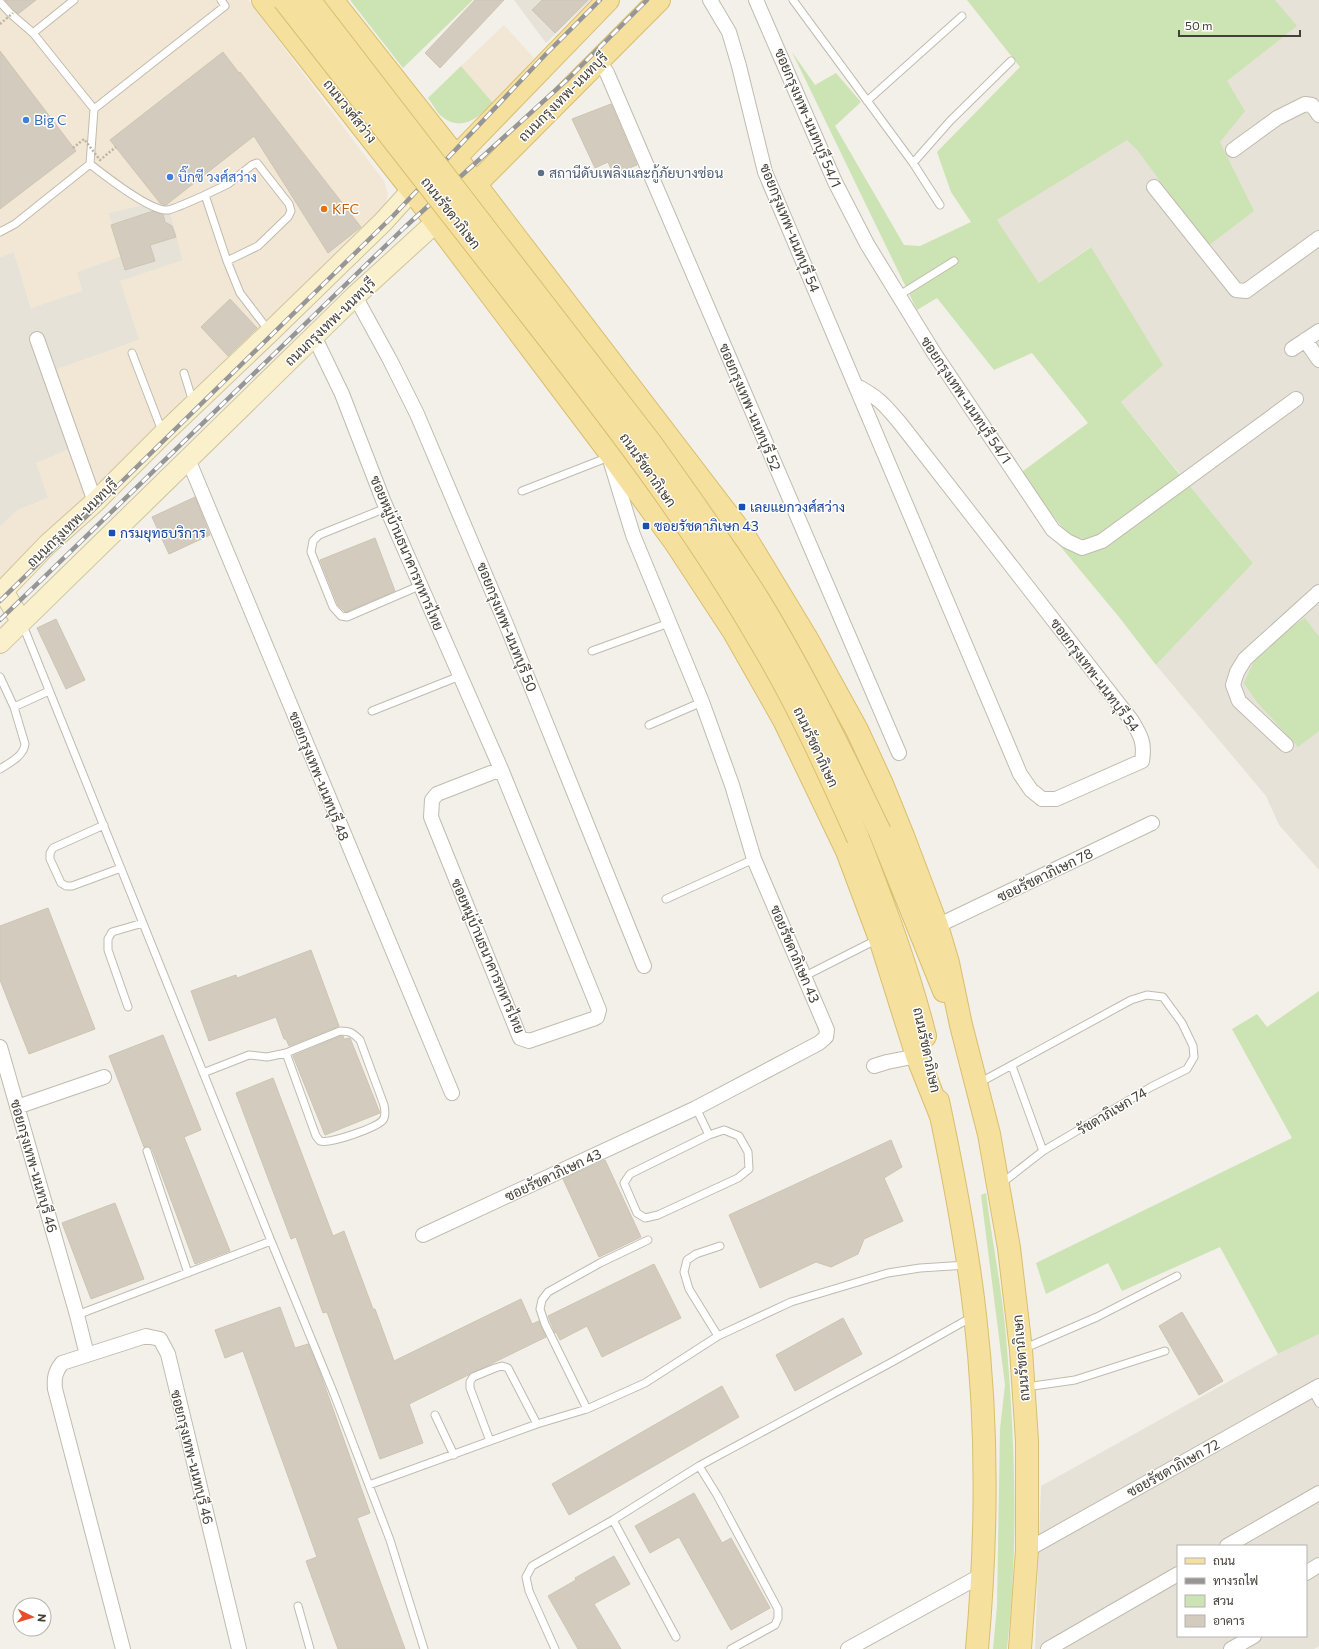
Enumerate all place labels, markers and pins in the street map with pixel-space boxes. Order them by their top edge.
place label: Big C [34,111,67,128]
marker: Big C [21,115,31,125]
place label: สถานีดับเพลิงและกู้ภัยบางซ่อน [549,164,724,183]
place label: บิ๊กซี วงศ์สว่าง [178,165,257,185]
marker: สถานีดับเพลิงและกู้ภัยบางซ่อน [536,168,546,178]
marker: บิ๊กซี วงศ์สว่าง [165,172,175,182]
place label: KFC [332,200,359,217]
marker: KFC [319,204,329,214]
place label: เลยแยกวงศ์สว่าง [750,498,845,515]
marker: เลยแยกวงศ์สว่าง [737,502,747,512]
place label: ซอยรัชดาภิเษก 43 [654,517,759,534]
marker: ซอยรัชดาภิเษก 43 [641,521,651,531]
place label: กรมยุทธบริการ [120,524,206,543]
marker: กรมยุทธบริการ [107,528,117,538]

